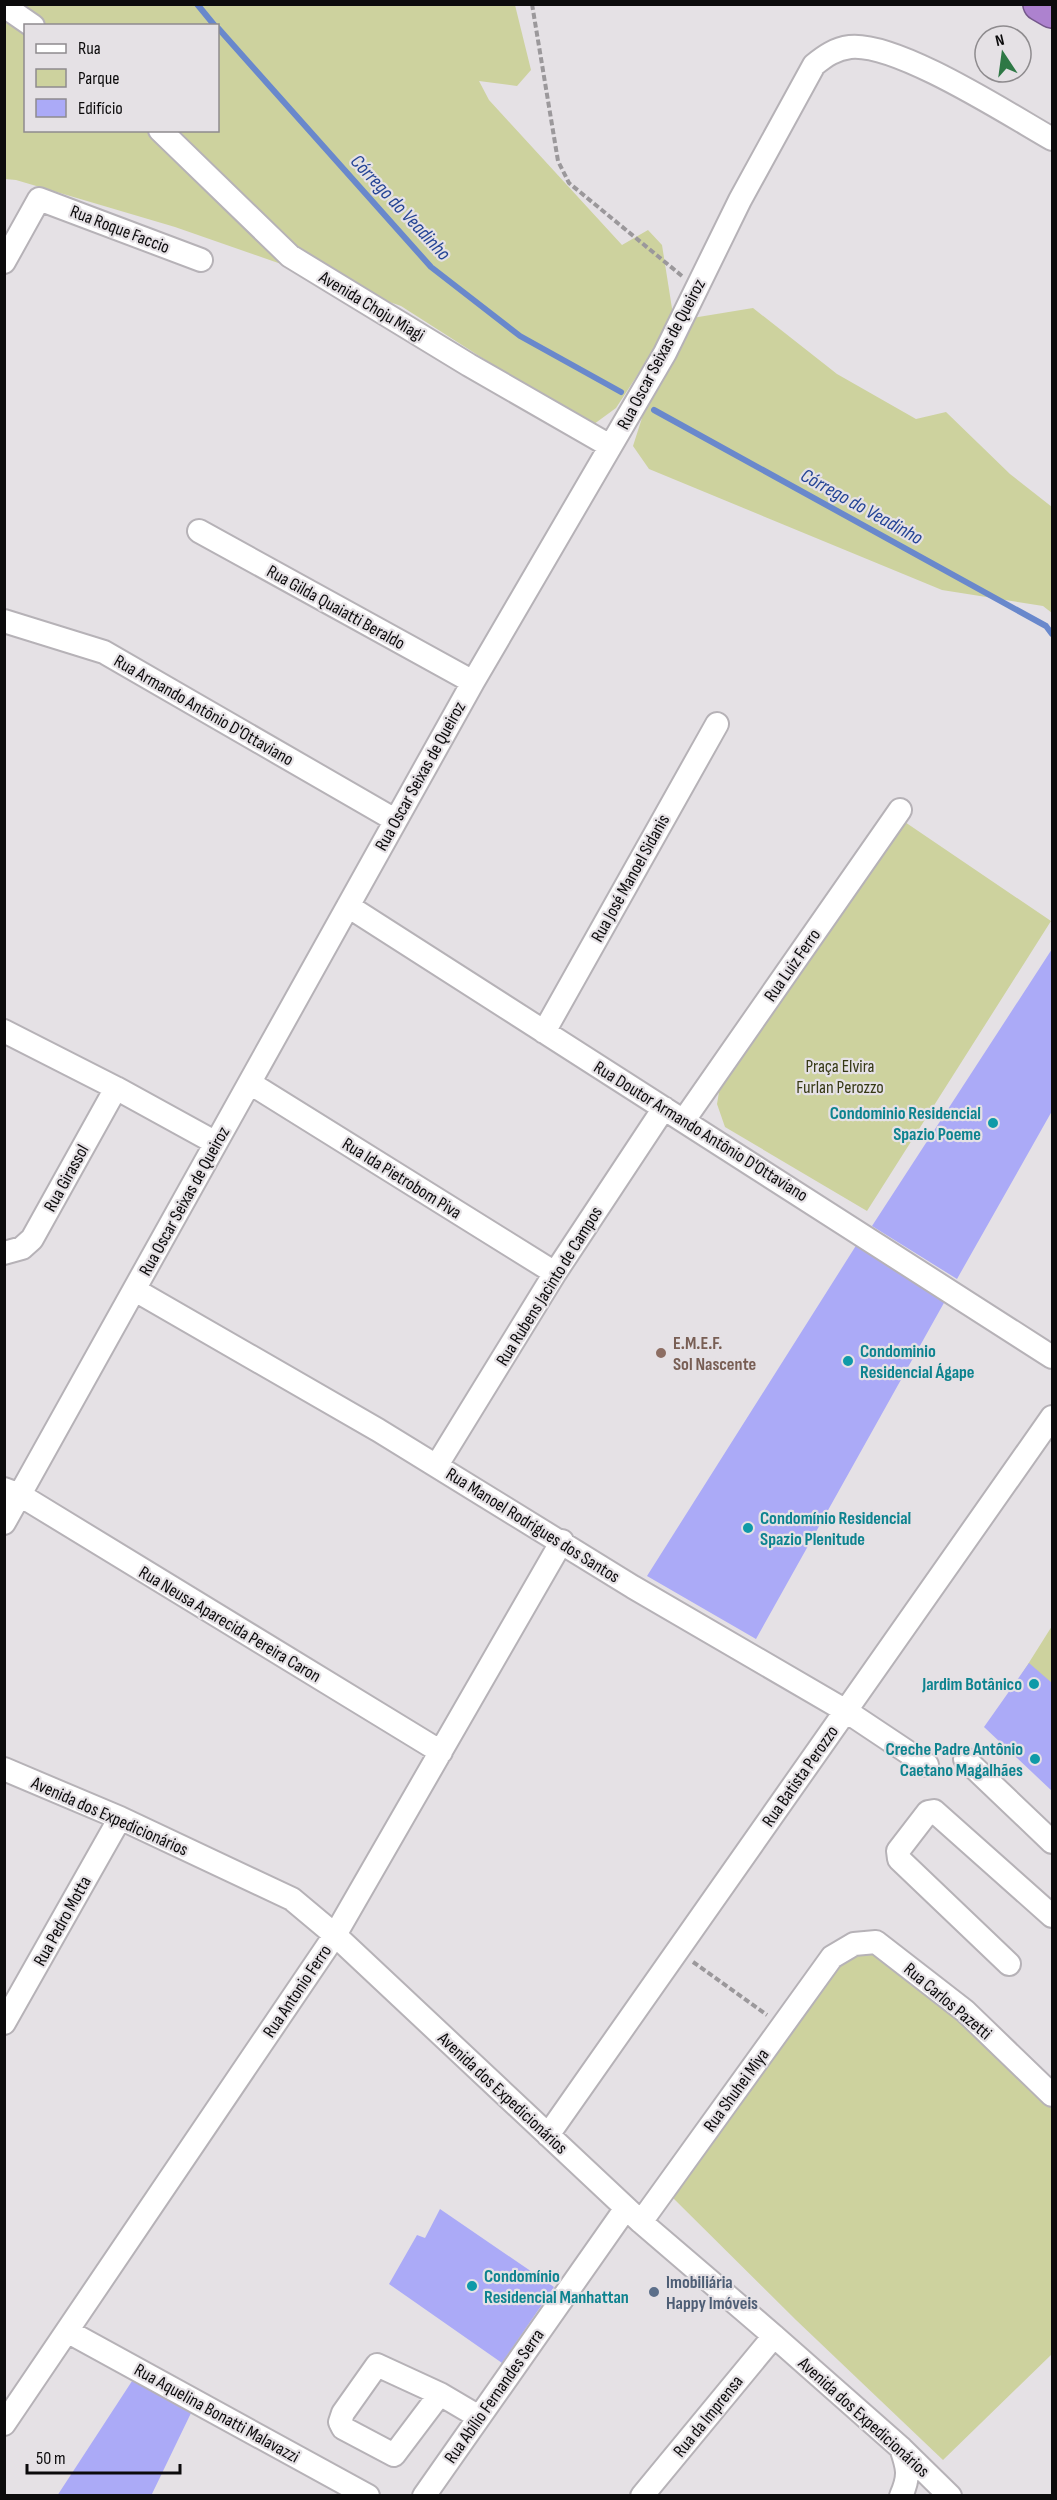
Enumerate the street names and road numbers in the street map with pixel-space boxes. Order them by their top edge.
street label: Rua Roque Faccio [67,201,173,258]
street label: Avenida Choju Miagi [315,266,428,346]
street label: Rua Oscar Seixas de Queiroz [613,275,710,433]
street label: Rua Gilda Quaiatti Beraldo [263,561,409,654]
street label: Rua Armando Antônio D'Ottaviano [110,650,297,770]
street label: Rua Oscar Seixas de Queiroz [371,698,470,854]
street label: Rua José Manoel Sidanis [587,811,674,946]
street label: Rua Luiz Ferro [760,925,825,1006]
street label: Rua Doutor Armando Antônio D'Ottaviano [590,1057,812,1206]
street label: Rua Oscar Seixas de Queiroz [135,1123,234,1279]
street label: Rua Ida Pietrobom Piva [338,1133,465,1224]
street label: Rua Girassol [39,1141,93,1215]
street label: Rua Rubens Jacinto de Campos [492,1203,607,1370]
street label: Rua Manoel Rodrigues dos Santos [442,1463,623,1588]
street label: Rua Neusa Aparecida Pereira Caron [135,1562,325,1687]
street label: Rua Batista Perozzo [758,1722,843,1831]
street label: Avenida dos Expedicionários [27,1772,191,1860]
street label: Rua Pedro Motta [29,1873,96,1970]
street label: Rua Antonio Ferro [259,1941,336,2042]
street label: Rua Carlos Pazetti [899,1959,996,2044]
street label: Avenida dos Expedicionários [433,2027,572,2159]
street label: Rua Shuhei Miya [699,2045,774,2136]
street label: Rua Abílio Fernandes Serra [440,2325,549,2467]
street label: Avenida dos Expedicionários [793,2352,933,2482]
street label: Rua Aquelina Bonatti Malavazzi [131,2359,303,2468]
street label: Rua da Imprensa [669,2371,748,2461]

